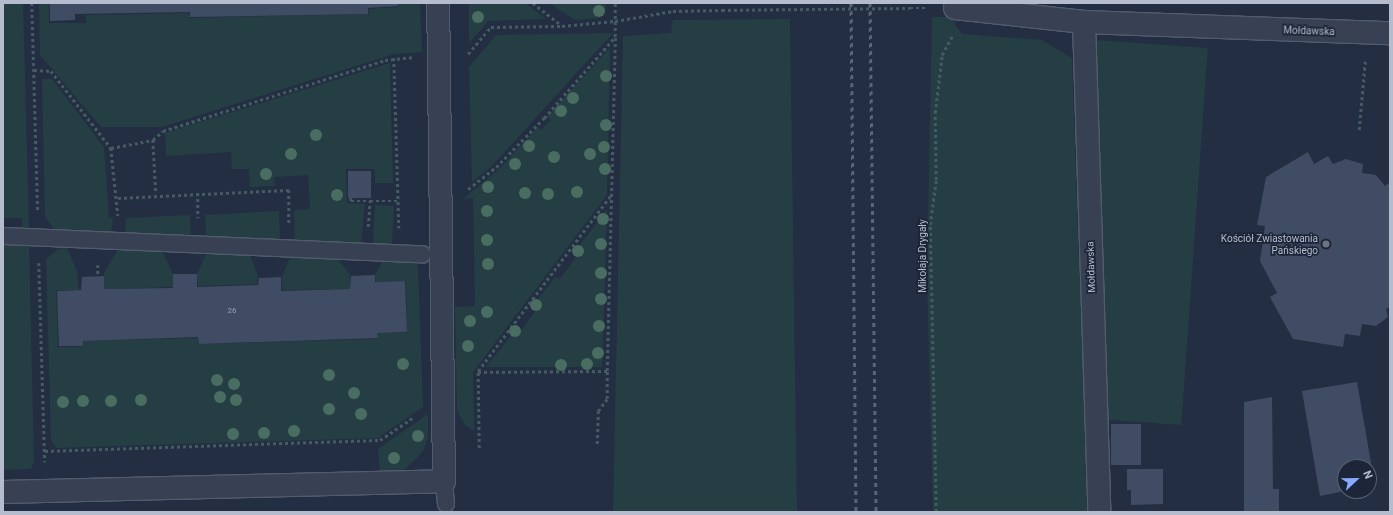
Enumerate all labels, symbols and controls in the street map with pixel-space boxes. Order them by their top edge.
street label: Mołdawska [1283,24,1335,38]
street label: Mikołaja Drygały [917,219,929,293]
place label: Kościół Zwiastowania Pańskiego [1221,232,1318,256]
marker: Kościół Zwiastowania Pańskiego [1321,239,1331,249]
street label: Mołdawska [1084,241,1098,293]
house number: 26 [228,306,236,316]
north arrow [1337,459,1377,499]
text: N [1360,469,1375,481]

